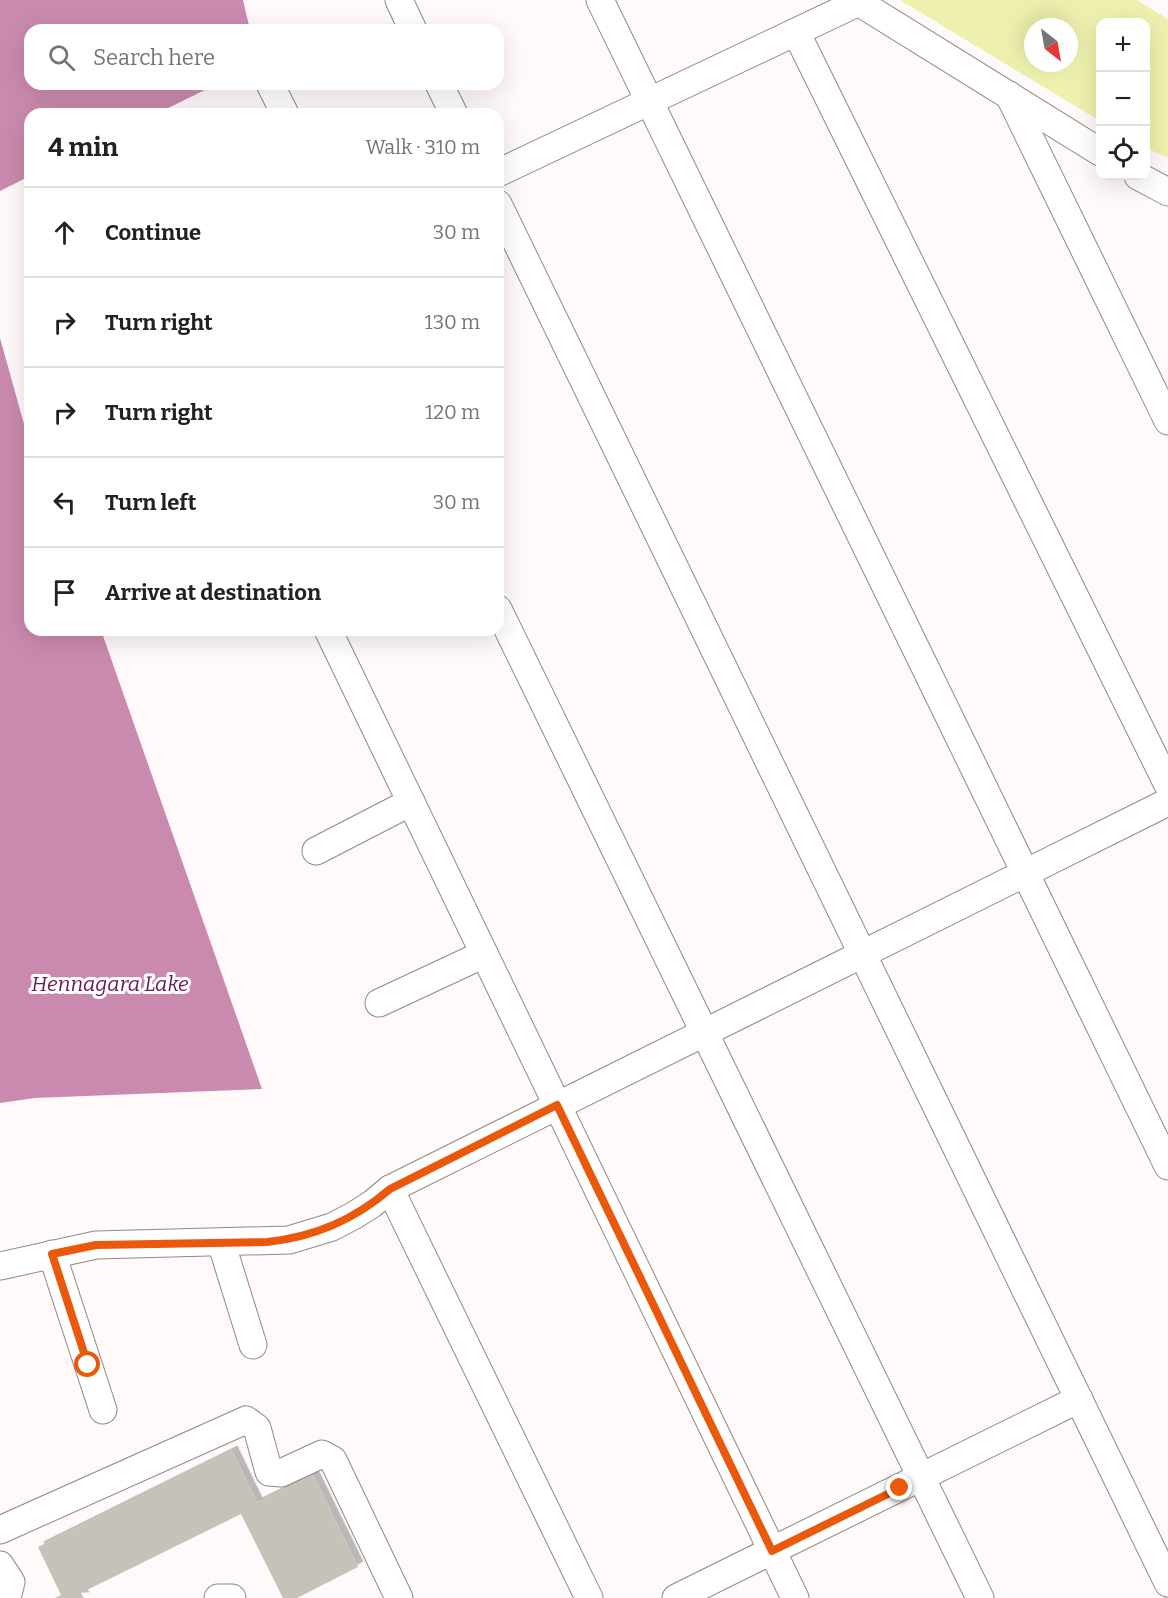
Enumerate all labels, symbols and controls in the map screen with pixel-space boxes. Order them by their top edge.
north arrow [1024,18,1078,72]
map controls [1096,18,1150,180]
button: + [1096,18,1150,72]
search box [24,24,504,90]
icon: search [45,41,78,74]
text: Search here [93,44,215,71]
button: − [1096,72,1150,126]
button: locate [1096,126,1150,180]
text: 4 min [48,132,118,163]
text: Walk · 310 m [366,135,480,159]
icon: ahead [48,216,81,249]
text: Continue [105,219,201,246]
text: 30 m [433,220,480,244]
icon: right [48,306,81,339]
text: Turn right [105,309,213,336]
text: 130 m [425,310,480,334]
icon: right [48,396,81,429]
text: Turn right [105,399,213,426]
text: 120 m [425,400,480,424]
icon: left [48,486,81,519]
text: Turn left [105,489,197,516]
text: 30 m [433,490,480,514]
icon: arrive [48,576,81,609]
text: Arrive at destination [105,579,321,606]
water label: Hennagara Lake [31,971,189,997]
route start [74,1351,100,1377]
route end [886,1474,912,1500]

